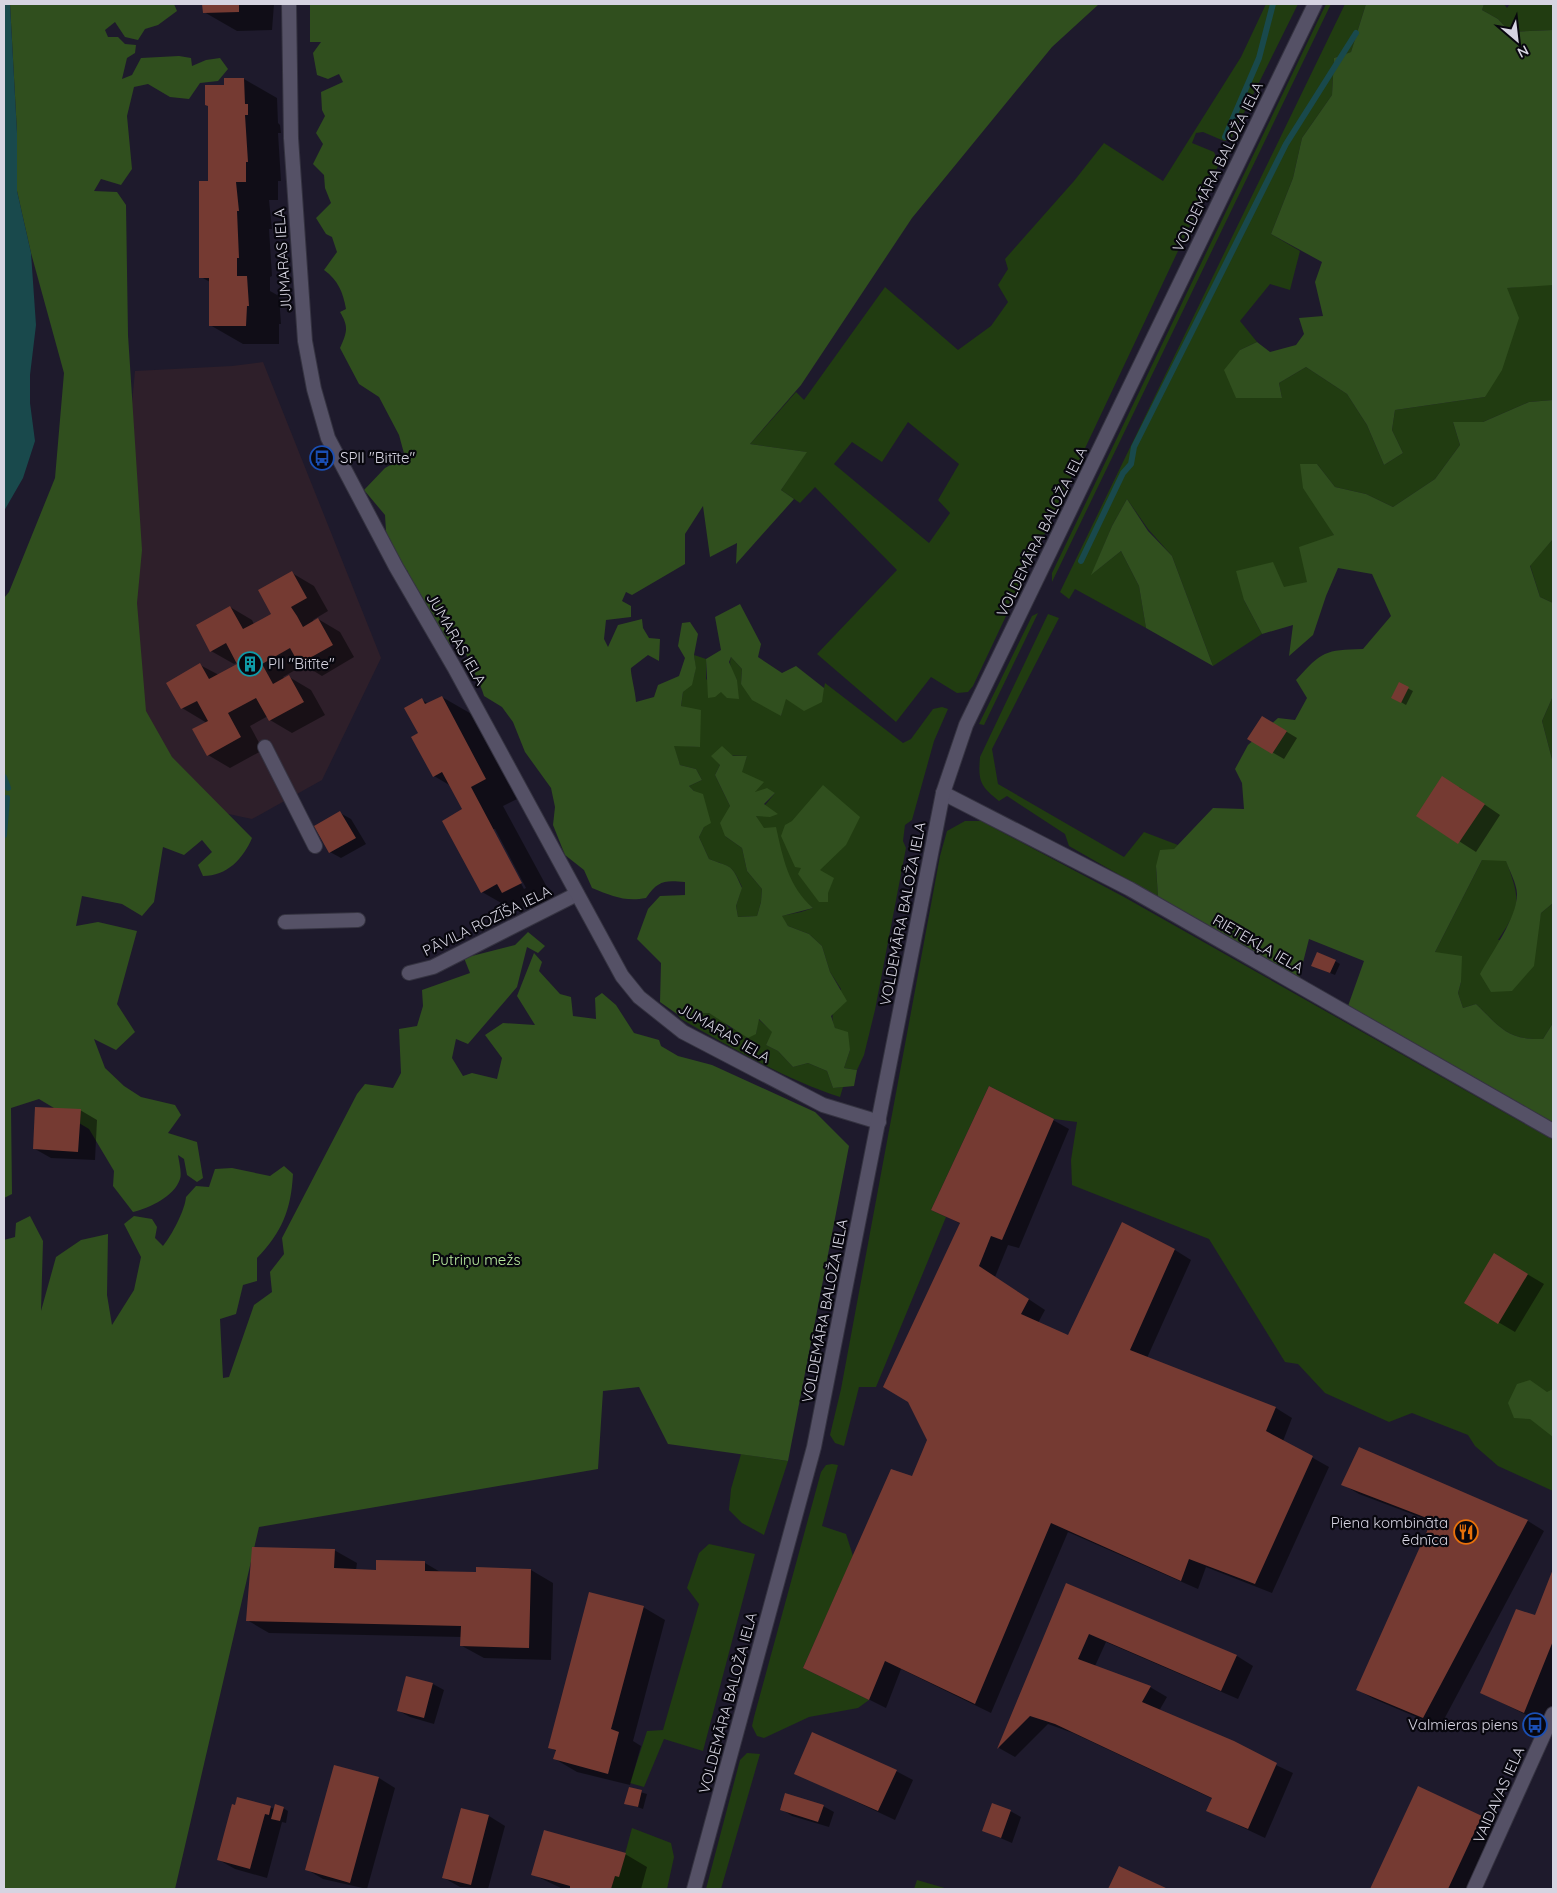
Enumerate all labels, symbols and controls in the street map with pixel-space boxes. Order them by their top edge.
north arrow [1492,15,1542,65]
text: N [1514,41,1532,62]
street label: VOLDEMĀRA BALOŽA IELA [1168,78,1267,255]
street label: JUMARAS IELA [269,207,296,312]
street label: VOLDEMĀRA BALOŽA IELA [992,443,1091,620]
bus stop icon: SPII "Bitīte" [309,445,335,471]
place label: SPII "Bitīte" [340,448,415,467]
street label: JUMARAS IELA [422,589,491,689]
building icon: PII "Bitīte" [237,651,263,677]
place label: PII "Bitīte" [268,654,335,673]
street label: VOLDEMĀRA BALOŽA IELA [875,820,930,1007]
street label: PĀVILA ROZĪŠA IELA [419,881,555,960]
street label: RIETEKĻA IELA [1209,910,1307,977]
street label: JUMARAS IELA [675,998,774,1067]
street label: VOLDEMĀRA BALOŽA IELA [797,1217,852,1404]
park label: Putriņu mežs [431,1250,521,1269]
place label: Piena kombināta ēdnīca [1331,1513,1448,1549]
restaurant icon: Piena kombināta ēdnīca [1453,1519,1479,1545]
street label: VOLDEMĀRA BALOŽA IELA [694,1610,761,1796]
bus stop icon: Valmieras piens [1522,1712,1548,1738]
place label: Valmieras piens [1408,1715,1518,1734]
street label: VAIDAVAS IELA [1469,1743,1528,1846]

